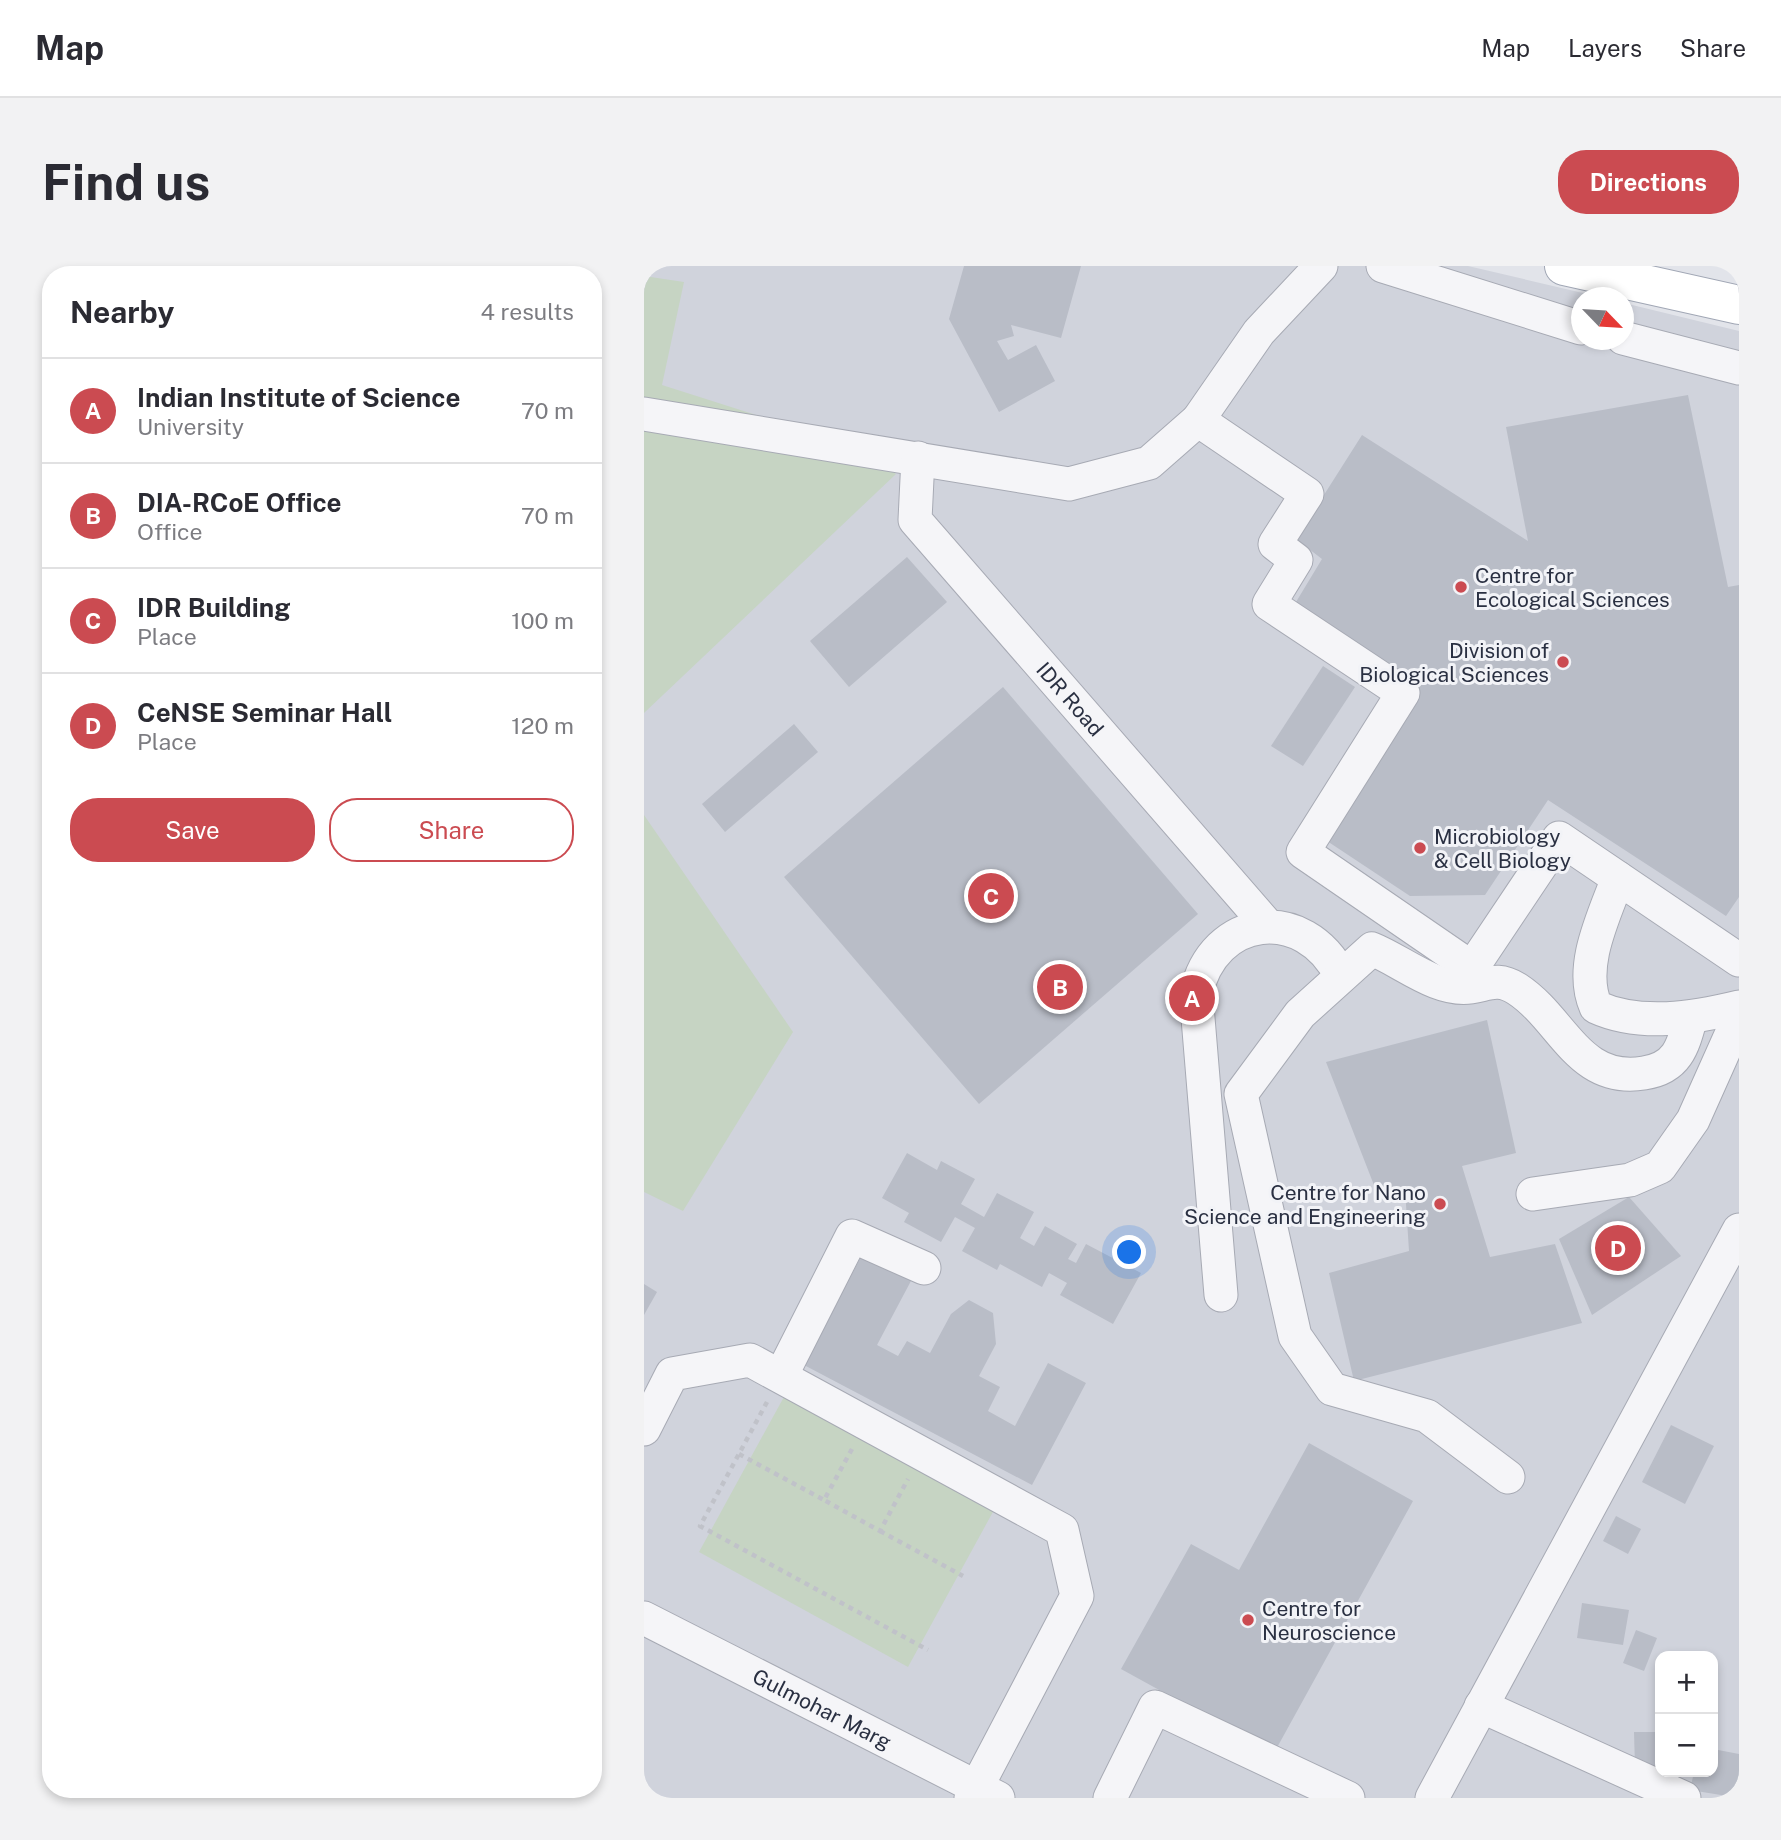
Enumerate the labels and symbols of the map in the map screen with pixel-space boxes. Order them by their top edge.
north arrow [1571,287,1634,350]
place label: Centre for Ecological Sciences [1475,563,1670,612]
marker: Centre for Ecological Sciences [1453,579,1469,595]
place label: Division of Biological Sciences [1359,638,1549,687]
marker: Division of Biological Sciences [1555,654,1571,670]
street label: IDR Road [1032,657,1109,741]
place label: Microbiology & Cell Biology [1434,824,1571,873]
marker: Microbiology & Cell Biology [1412,840,1428,856]
pin: C [968,870,1014,922]
pin: B [1037,961,1083,1013]
pin: A [1169,972,1215,1024]
place label: Centre for Nano Science and Engineering [1184,1180,1426,1229]
marker: Centre for Nano Science and Engineering [1432,1196,1448,1212]
pin: D [1595,1222,1641,1274]
your location [1112,1235,1146,1269]
place label: Centre for Neuroscience [1262,1596,1396,1645]
marker: Centre for Neuroscience [1240,1612,1256,1628]
street label: Gulmohar Marg [749,1663,896,1754]

